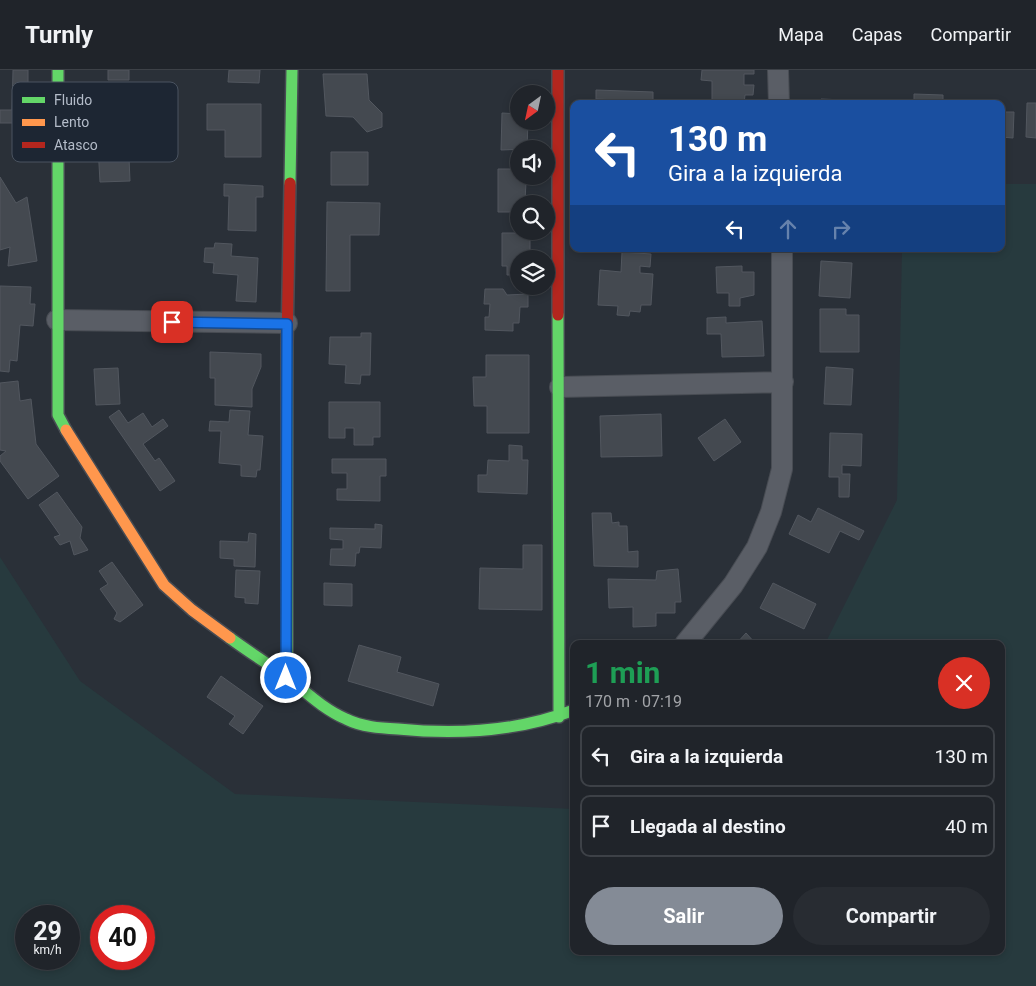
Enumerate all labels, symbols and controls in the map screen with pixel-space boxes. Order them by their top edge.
text: Turnly [25,21,93,49]
text: Mapa [778,24,824,45]
text: Capas [852,24,902,45]
text: Compartir [930,24,1011,45]
legend [12,82,178,162]
north arrow [510,85,555,130]
map controls [510,85,555,295]
text: Fluido [54,92,92,108]
text: Lento [54,114,89,130]
text: 130 m [668,119,767,160]
icon: left [585,120,650,185]
text: Atasco [54,137,98,153]
button: sound [510,140,555,185]
text: Gira a la izquierda [668,161,842,186]
button: search [510,195,555,240]
icon: left [721,215,749,243]
icon: ahead [774,215,802,243]
icon: right [827,215,855,243]
button: layers [510,250,555,295]
pin [151,301,193,343]
icon: arrive [158,308,186,336]
position arrow [259,651,311,703]
text: 1 min [585,655,660,690]
button: close [938,657,990,709]
text: 170 m · 07:19 [585,692,682,711]
icon: left [587,742,615,770]
text: Gira a la izquierda [630,745,783,768]
text: 130 m [935,745,988,768]
icon: arrive [587,812,615,840]
text: Llegada al destino [630,815,786,838]
text: 40 m [945,815,988,838]
button: Salir [585,887,783,945]
button: Compartir [793,887,990,945]
speed limit sign: 40 [90,905,155,970]
text: 29 [33,917,62,946]
text: km/h [33,943,62,957]

